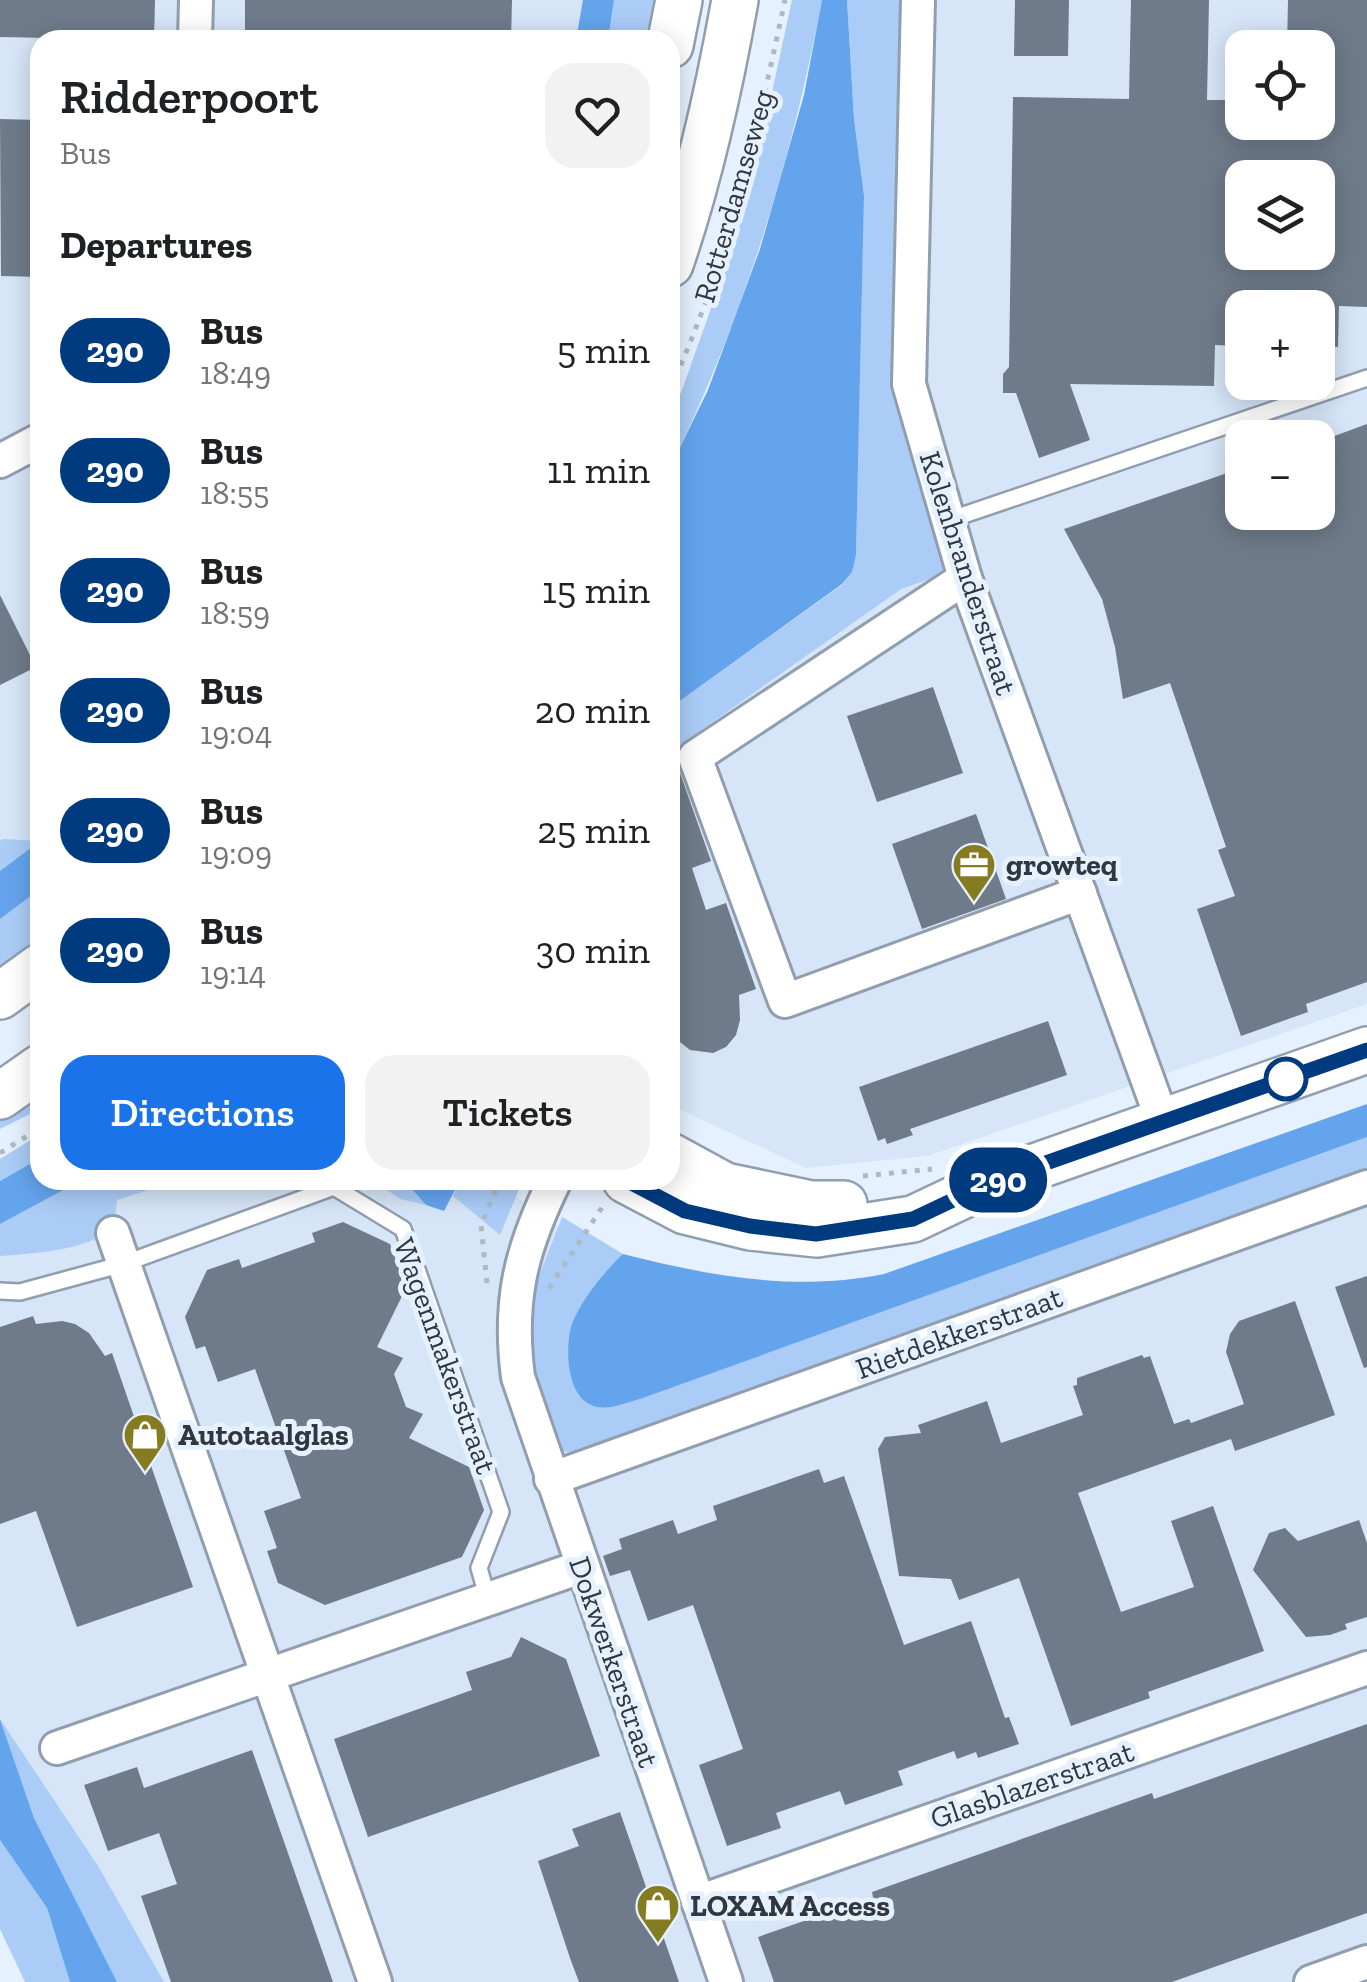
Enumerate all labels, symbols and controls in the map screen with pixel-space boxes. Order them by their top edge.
map controls [1225,30,1335,530]
button: locate [1225,30,1335,140]
button: heart [545,63,650,168]
text: Ridderpoort [60,68,318,125]
street label: Rotterdamseweg [686,86,782,306]
text: Bus [60,134,111,172]
button: layers [1225,160,1335,270]
text: Departures [60,222,252,268]
button: + [1225,290,1335,400]
text: Bus [200,308,263,354]
text: 5 min [557,327,650,373]
text: 290 [86,329,144,371]
text: 18:49 [200,354,271,392]
button: − [1225,420,1335,530]
text: Bus [200,428,263,474]
text: 11 min [547,447,650,493]
street label: Kolenbranderstraat [912,447,1024,699]
text: 290 [86,449,144,491]
text: 18:55 [200,474,269,512]
text: Bus [200,548,263,594]
text: 15 min [542,567,650,613]
text: 290 [86,569,144,611]
text: 18:59 [200,594,270,632]
text: Bus [200,668,263,714]
text: 20 min [535,687,650,733]
text: 290 [86,689,144,731]
text: 19:04 [200,714,272,752]
text: Bus [200,788,263,834]
text: 25 min [537,807,650,853]
text: 290 [86,809,144,851]
text: 19:09 [200,834,272,872]
office icon: growteq [951,842,997,903]
place label: growteq [1006,847,1118,883]
text: Bus [200,908,263,954]
text: 30 min [536,927,650,973]
text: 290 [86,929,144,971]
text: 19:14 [200,954,266,992]
button: Directions [60,1055,345,1170]
button: Tickets [365,1055,650,1170]
unlabelled marker [1265,1058,1307,1100]
line badge: 290 [940,1148,1056,1212]
text: 290 [969,1159,1027,1201]
street label: Wagenmakerstraat [386,1233,504,1479]
street label: Rietdekkerstraat [851,1279,1067,1387]
shop icon: Autotaalglas [122,1412,168,1473]
place label: Autotaalglas [178,1417,349,1453]
street label: Dokwerkerstraat [561,1552,667,1772]
street label: Glasblazerstraat [926,1733,1138,1837]
shop icon: LOXAM Access [635,1883,681,1944]
place label: LOXAM Access [690,1888,890,1924]

